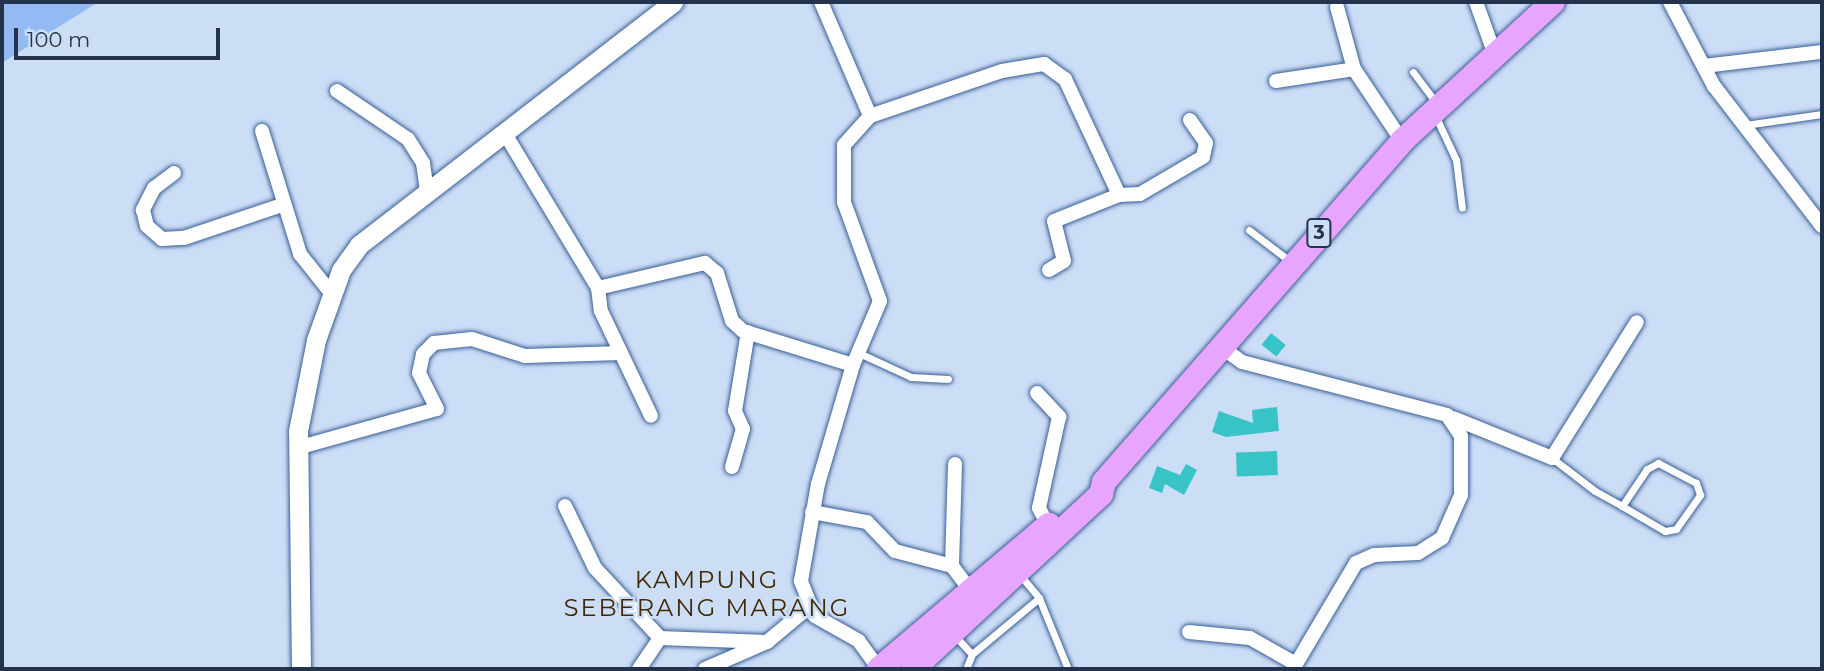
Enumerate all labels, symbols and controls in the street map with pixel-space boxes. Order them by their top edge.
scale bar [18,14,224,58]
text: 100 m [27,27,90,52]
road number: 3 [1305,218,1333,248]
district label: KAMPUNG SEBERANG MARANG [566,566,848,622]

